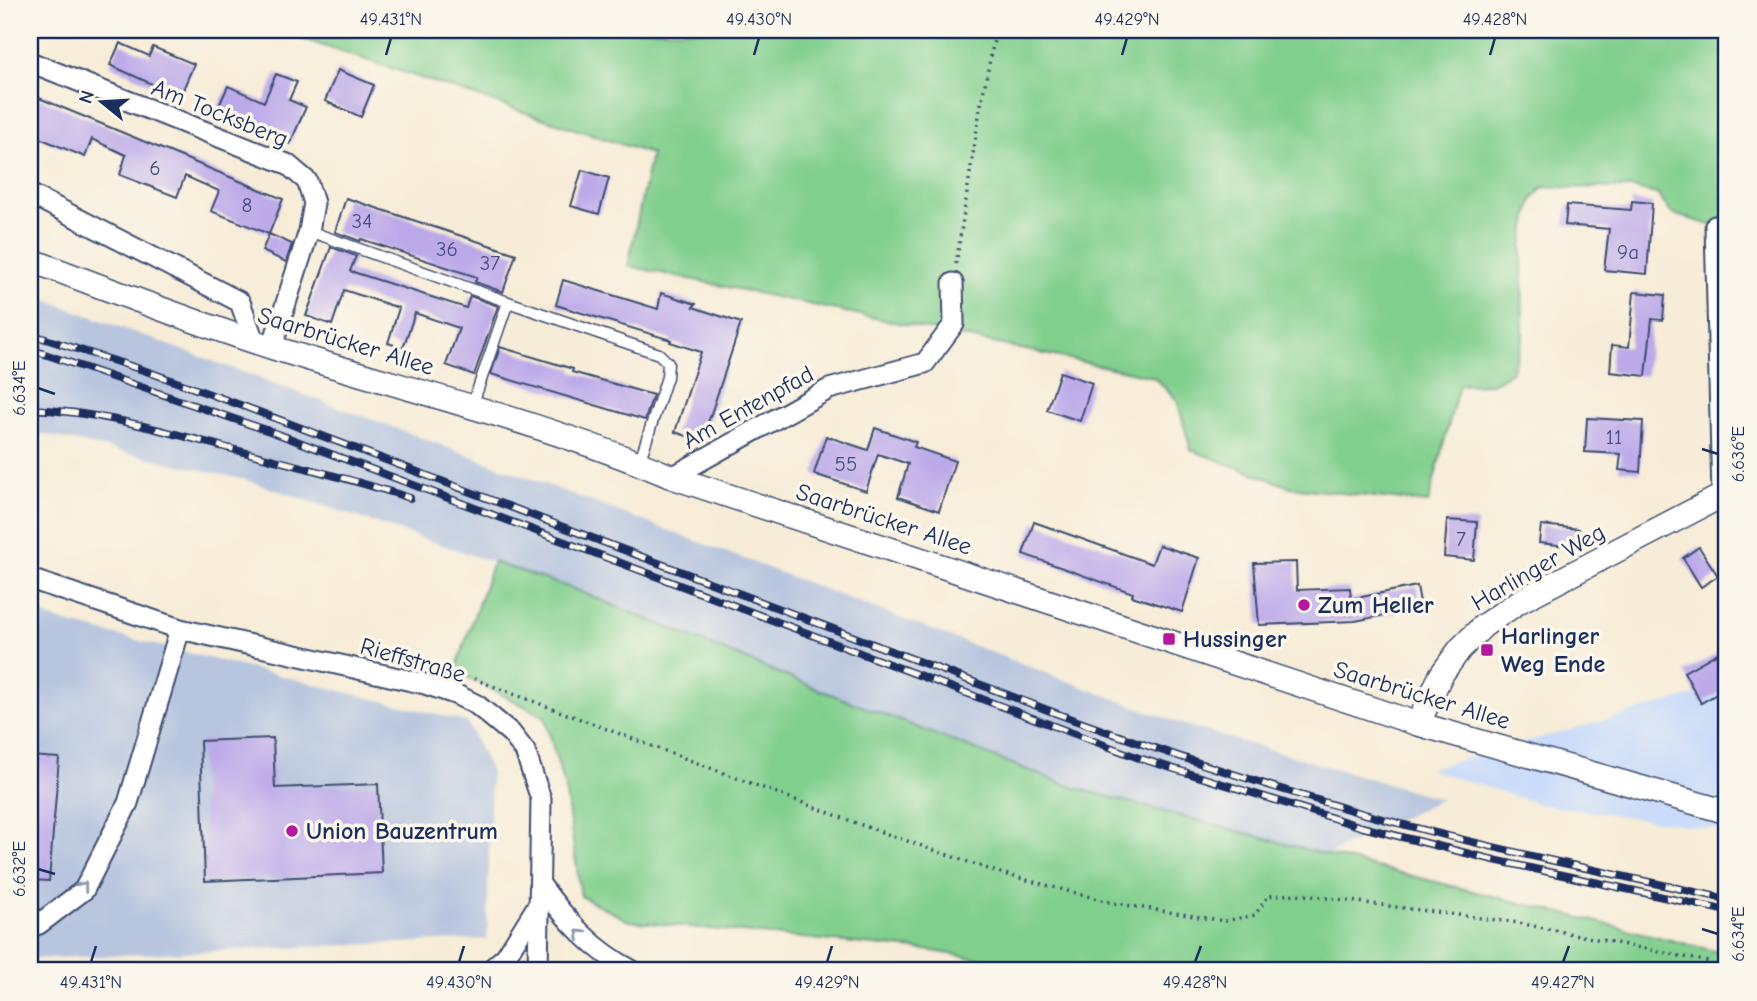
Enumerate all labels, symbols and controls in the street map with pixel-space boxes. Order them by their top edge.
text: 49.431°N [360,9,422,30]
text: 49.430°N [726,9,792,30]
text: 49.429°N [1095,9,1160,30]
text: 49.428°N [1463,9,1527,30]
north arrow [66,66,136,136]
street label: Am Tocksberg [148,73,292,153]
text: N [74,88,99,106]
house number: 6 [149,156,161,180]
house number: 8 [242,193,252,217]
house number: 34 [352,209,372,233]
house number: 36 [436,237,458,261]
house number: 9a [1617,240,1639,264]
house number: 37 [480,251,500,275]
street label: Saarbrücker Allee [254,301,438,381]
text: 6.634°E [9,360,30,416]
street label: Am Entenpfad [678,360,818,454]
house number: 11 [1606,425,1622,449]
text: 6.636°E [1728,426,1749,482]
house number: 55 [835,452,857,476]
street label: Saarbrücker Allee [793,477,975,561]
street label: Harlinger Weg [1466,518,1610,616]
house number: 7 [1456,527,1466,551]
place label: Zum Heller [1318,591,1434,619]
marker: Zum Heller [1296,597,1312,613]
place label: Harlinger Weg Ende [1501,622,1605,678]
place label: Hussinger [1183,625,1287,653]
marker: Hussinger [1161,631,1177,647]
street label: Rieffstraße [357,632,469,688]
marker: Harlinger Weg Ende [1479,642,1495,658]
street label: Saarbrücker Allee [1330,655,1514,735]
place label: Union Bauzentrum [306,817,498,845]
marker: Union Bauzentrum [284,823,300,839]
text: 6.632°E [9,841,30,897]
one-way arrow [75,882,88,894]
text: 6.634°E [1728,906,1749,962]
one-way arrow [576,929,589,942]
text: 49.431°N [60,972,122,993]
text: 49.430°N [426,972,492,993]
text: 49.429°N [795,972,860,993]
text: 49.428°N [1163,972,1227,993]
text: 49.427°N [1531,972,1595,993]

